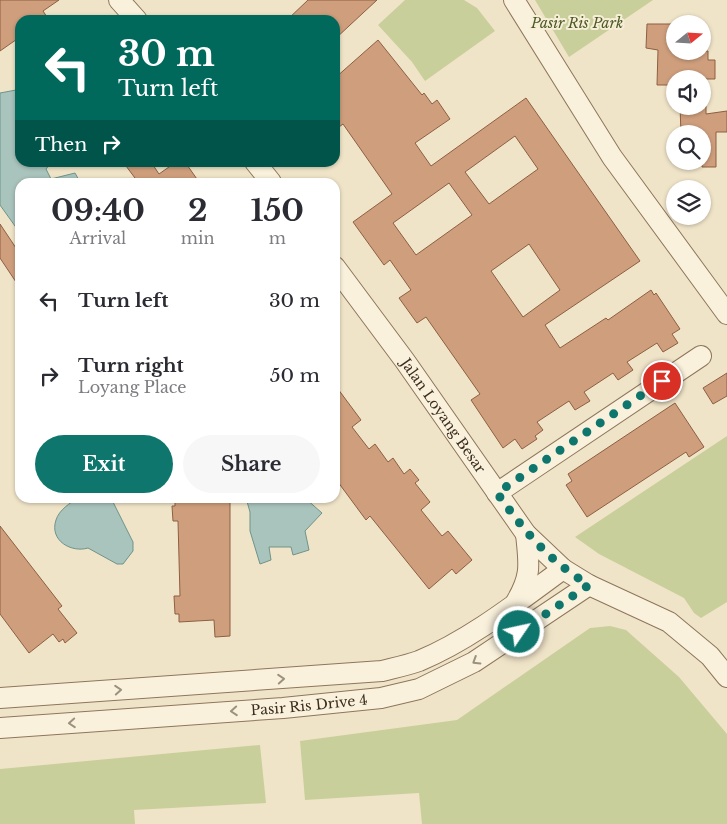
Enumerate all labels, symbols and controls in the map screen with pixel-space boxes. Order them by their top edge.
park label: Pasir Ris Park [530,14,623,32]
north arrow [666,15,711,60]
map controls [666,15,711,225]
text: 30 m [118,32,215,75]
icon: left [35,35,100,100]
button: sound [666,70,711,115]
text: Turn left [118,75,218,102]
button: search [666,125,711,170]
icon: right [97,130,125,158]
text: Then [35,133,87,156]
button: layers [666,180,711,225]
text: 09:40 [51,192,145,229]
text: 2 [188,192,207,229]
text: 150 [250,192,304,229]
text: Arrival [70,228,126,248]
text: min [181,228,215,248]
text: m [269,228,286,248]
icon: left [35,287,63,315]
text: Turn left [78,289,169,312]
text: 30 m [269,289,320,312]
street label: Jalan Loyang Besar [396,353,490,477]
text: Turn right [78,354,184,377]
pin [641,360,683,402]
icon: right [35,362,63,390]
text: 50 m [270,364,320,387]
icon: arrive [648,367,676,395]
text: Loyang Place [78,377,187,397]
button: Exit [35,435,173,493]
button: Share [183,435,320,493]
position arrow [492,605,544,657]
one-way arrow [472,655,481,664]
one-way arrow [277,674,285,685]
one-way arrow [115,684,123,695]
street label: Pasir Ris Drive 4 [250,690,368,719]
one-way arrow [230,705,238,716]
one-way arrow [68,717,76,728]

